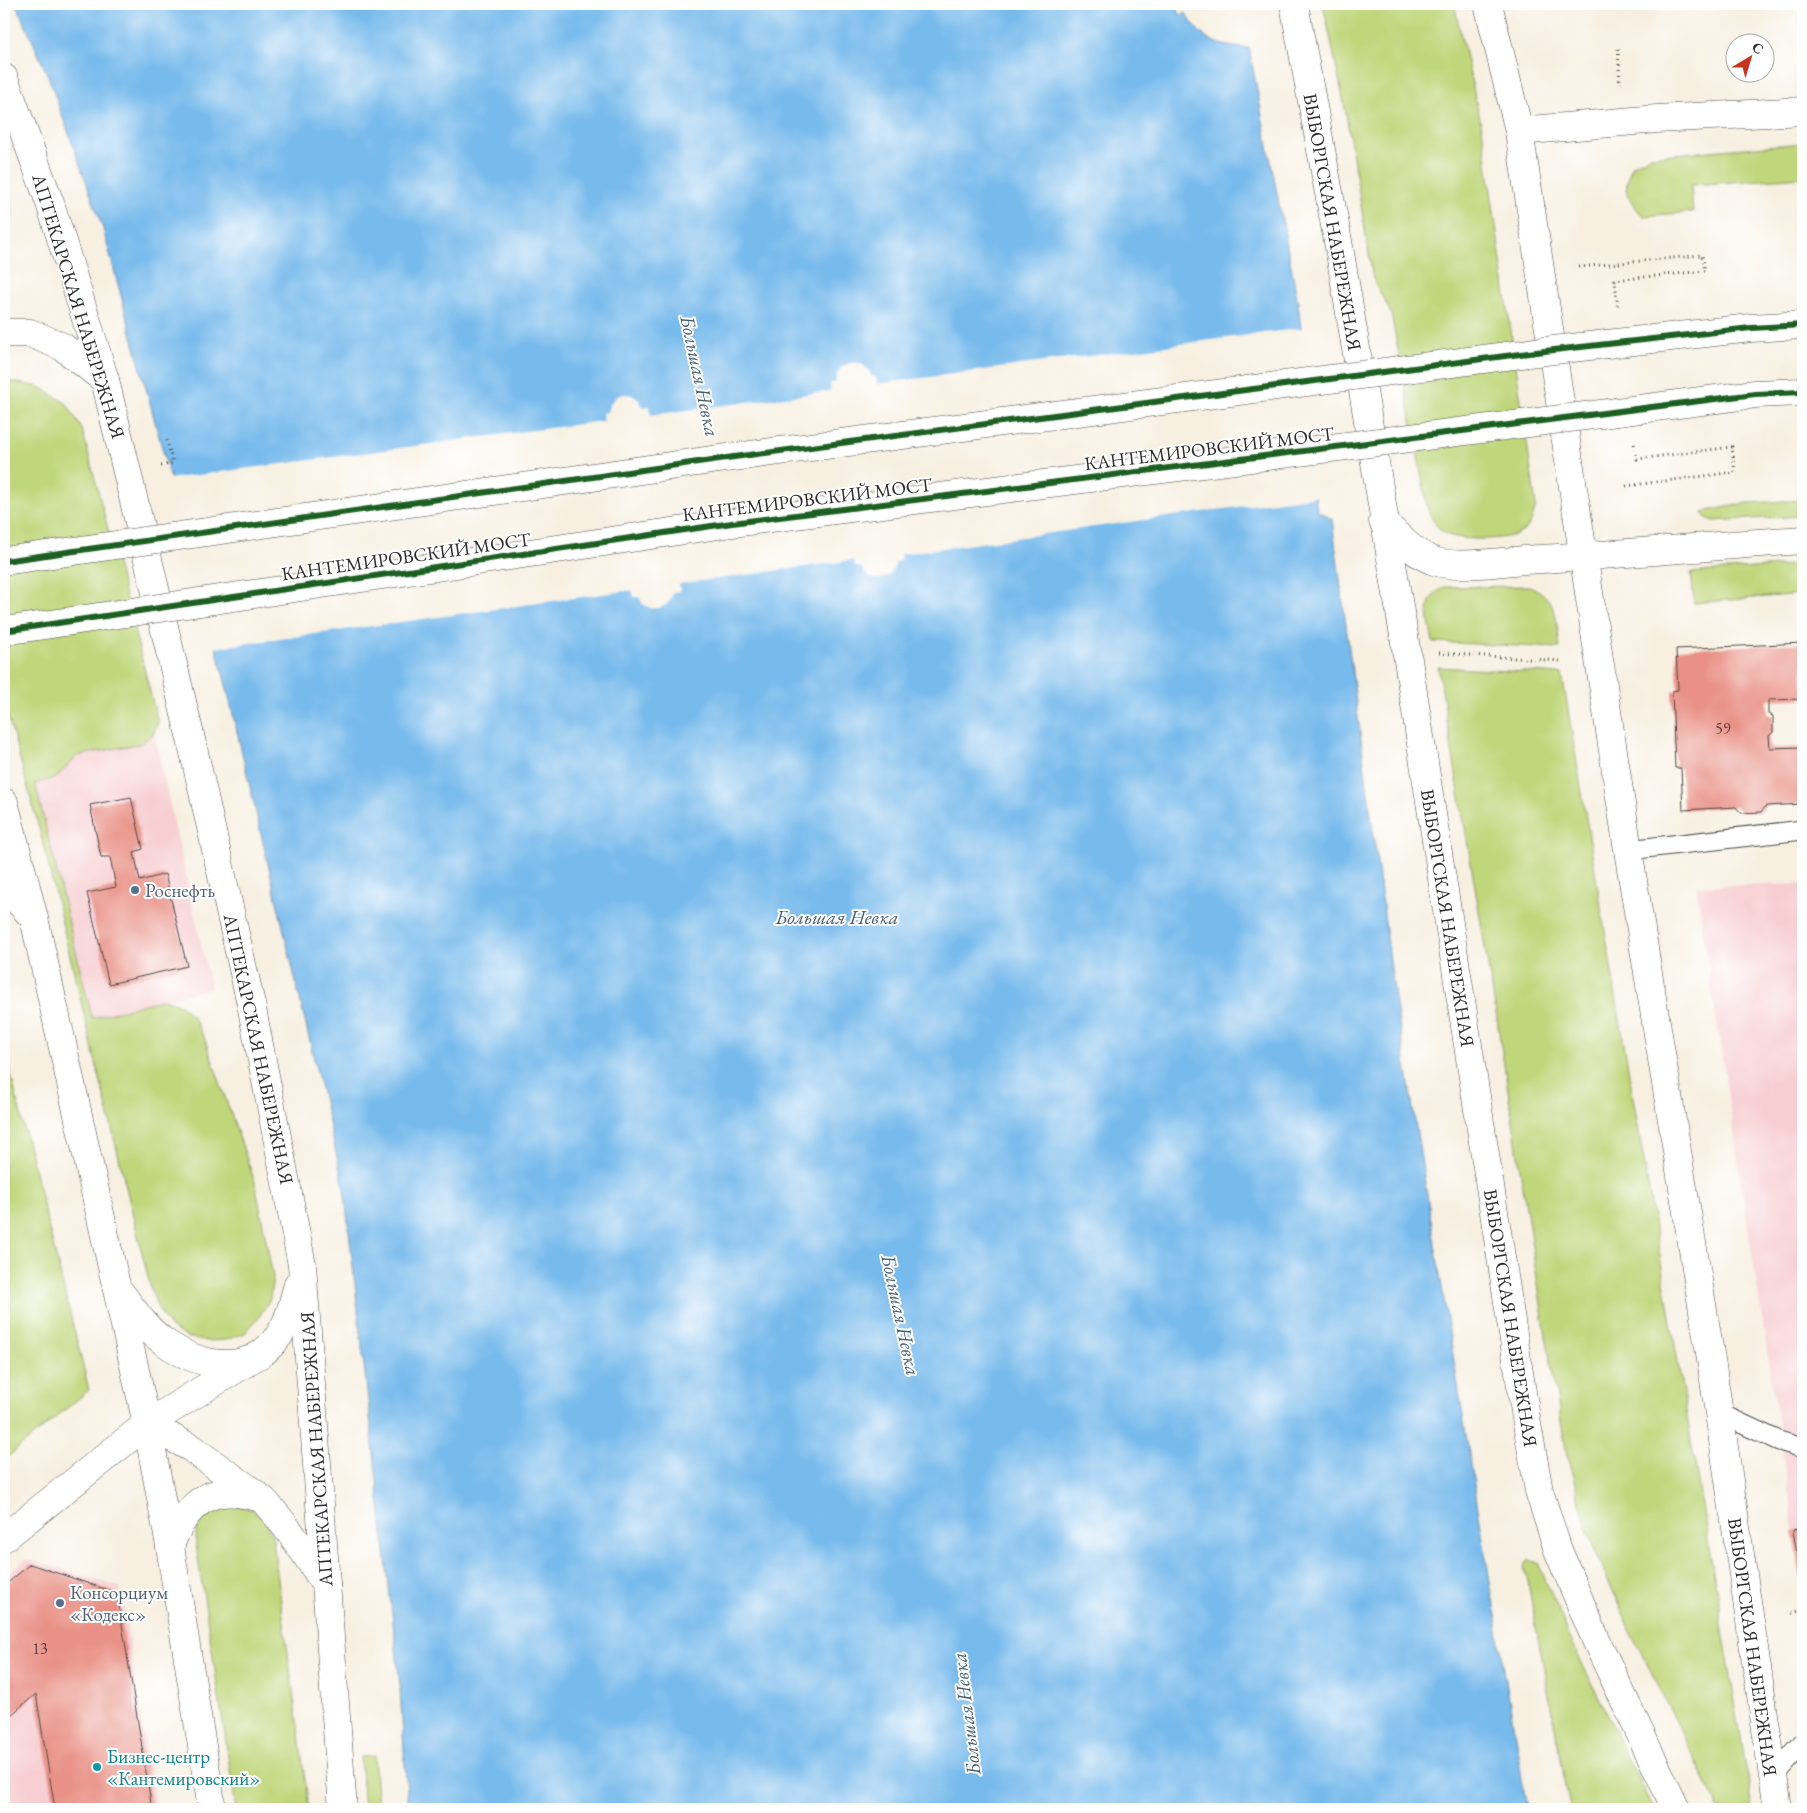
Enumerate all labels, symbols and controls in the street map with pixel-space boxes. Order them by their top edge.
north arrow [1724,32,1774,82]
text: С [1749,38,1768,58]
street label: ВЫБОРГСКАЯ НАБЕРЕЖНАЯ [1298,91,1368,353]
street label: АПТЕКАРСКАЯ НАБЕРЕЖНАЯ [26,170,131,442]
water label: Большая Невка [674,312,726,439]
street label: КАНТЕМИРОВСКИЙ МОСТ [1083,421,1336,476]
street label: КАНТЕМИРОВСКИЙ МОСТ [681,472,934,527]
street label: КАНТЕМИРОВСКИЙ МОСТ [280,527,532,586]
house number: 59 [1715,718,1731,739]
street label: ВЫБОРГСКАЯ НАБЕРЕЖНАЯ [1415,787,1480,1049]
place label: Роснефть [145,878,215,903]
marker: Роснефть [129,884,141,896]
water label: Большая Невка [774,904,899,930]
street label: АПТЕКАРСКАЯ НАБЕРЕЖНАЯ [217,911,299,1187]
street label: ВЫБОРГСКАЯ НАБЕРЕЖНАЯ [1478,1187,1543,1449]
water label: Большая Невка [875,1251,927,1378]
street label: АПТЕКАРСКАЯ НАБЕРЕЖНАЯ [294,1310,339,1588]
street label: ВЫБОРГСКАЯ НАБЕРЕЖНАЯ [1722,1516,1783,1778]
place label: Консорциум «Кодекс» [70,1580,168,1627]
marker: Консорциум «Кодекс» [54,1597,66,1609]
house number: 13 [32,1638,48,1659]
water label: Большая Невка [946,1651,987,1778]
place label: Бизнес-центр «Кантемировский» [107,1744,261,1791]
marker: Бизнес-центр «Кантемировский» [91,1761,103,1773]

